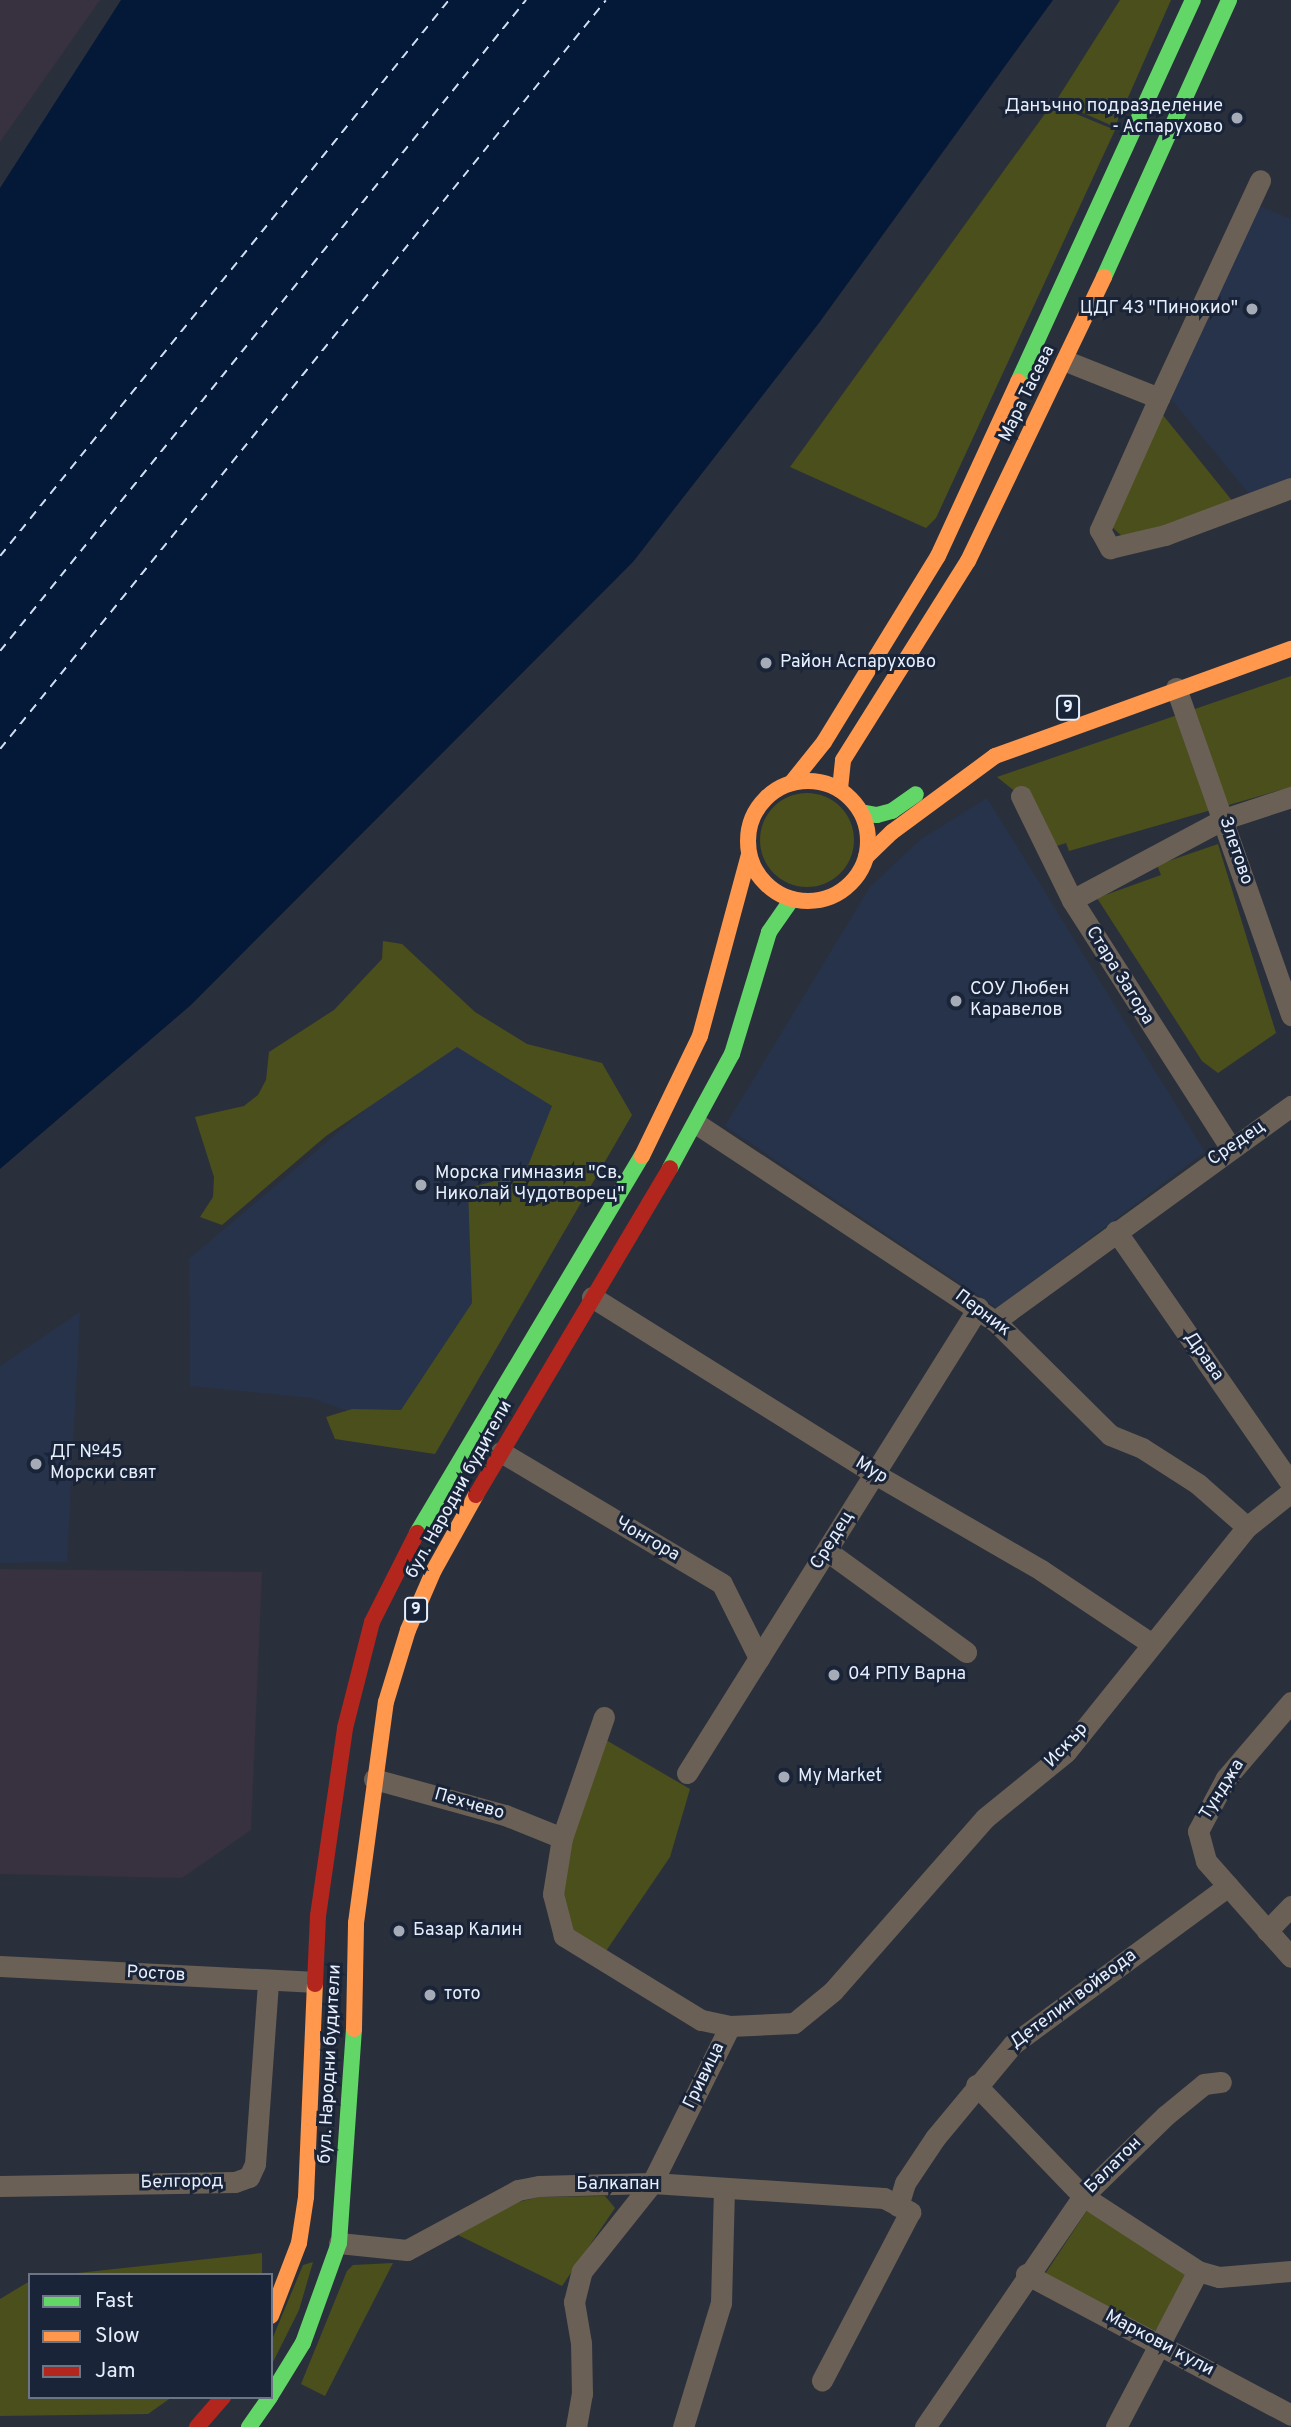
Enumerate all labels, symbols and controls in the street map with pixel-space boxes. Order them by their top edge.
place label: Данъчно подразделение - Аспарухово [1004,97,1223,140]
marker: Данъчно подразделение - Аспарухово [1229,110,1245,126]
place label: ЦДГ 43 "Пинокио" [1079,298,1238,320]
marker: ЦДГ 43 "Пинокио" [1244,301,1260,317]
street label: Мара Тасева [995,342,1061,446]
place label: Район Аспарухово [780,652,937,674]
marker: Район Аспарухово [758,655,774,671]
road number: 9 [1056,695,1080,720]
street label: Злетово [1213,814,1257,888]
street label: Стара Загора [1080,923,1158,1029]
place label: СОУ Любен Каравелов [970,980,1070,1023]
marker: СОУ Любен Каравелов [948,993,964,1009]
street label: Средец [1204,1117,1270,1171]
place label: Морска гимназия "Св. Николай Чудотворец" [435,1164,625,1206]
marker: Морска гимназия "Св. Николай Чудотворец" [413,1177,429,1193]
street label: Перник [950,1286,1014,1342]
street label: Драва [1178,1328,1228,1386]
street label: бул. Народни будители [402,1397,518,1583]
place label: ДГ №45 Морски свят [50,1443,156,1486]
street label: Мур [851,1453,891,1489]
marker: ДГ №45 Морски свят [28,1456,44,1472]
street label: Средец [807,1508,859,1574]
street label: Чонгора [611,1513,683,1567]
road number: 9 [404,1598,428,1622]
place label: 04 РПУ Варна [848,1664,967,1686]
marker: 04 РПУ Варна [826,1667,842,1683]
street label: Искър [1041,1719,1093,1773]
street label: Тунджа [1196,1756,1250,1824]
place label: My Market [798,1766,882,1788]
marker: My Market [776,1769,792,1785]
street label: Пехчево [431,1785,507,1825]
place label: Базар Калин [413,1920,522,1942]
marker: Базар Калин [391,1923,407,1939]
street label: Детелин войвода [1007,1945,1141,2055]
street label: Ростов [126,1963,186,1987]
street label: бул. Народни будители [315,1964,347,2164]
place label: тото [444,1984,481,2006]
marker: тото [422,1987,438,2003]
street label: Гривица [680,2039,730,2113]
street label: Балатон [1081,2133,1147,2199]
street label: Белгород [140,2171,224,2195]
street label: Балкапан [576,2174,660,2196]
legend [28,2273,273,2399]
text: Fast [95,2288,134,2315]
street label: Маркови кули [1101,2306,1217,2382]
text: Slow [95,2323,140,2350]
text: Jam [95,2358,136,2385]

